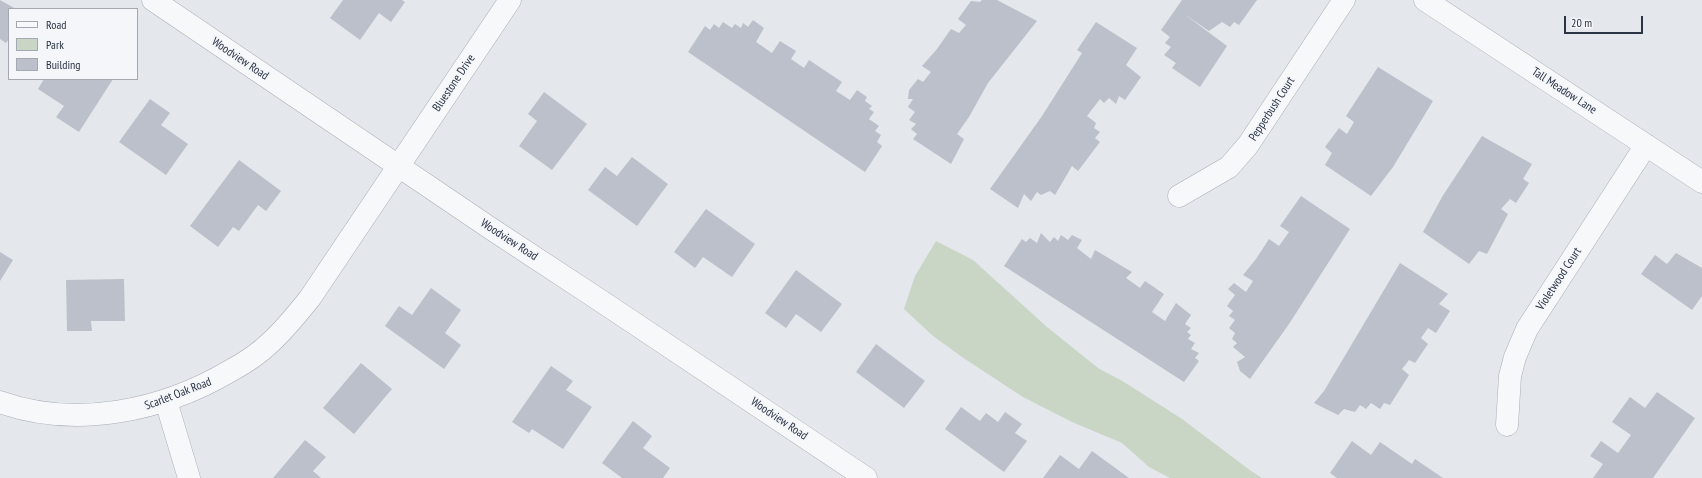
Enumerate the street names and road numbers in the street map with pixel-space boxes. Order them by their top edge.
street label: Woodview Road [209,35,271,83]
street label: Bluestone Drive [430,52,478,114]
street label: Tall Meadow Lane [1529,65,1599,117]
street label: Pepperbush Court [1246,74,1298,144]
street label: Woodview Road [478,216,540,264]
street label: Violetwood Court [1533,245,1585,313]
street label: Scarlet Oak Road [143,375,213,413]
street label: Woodview Road [748,395,810,443]

